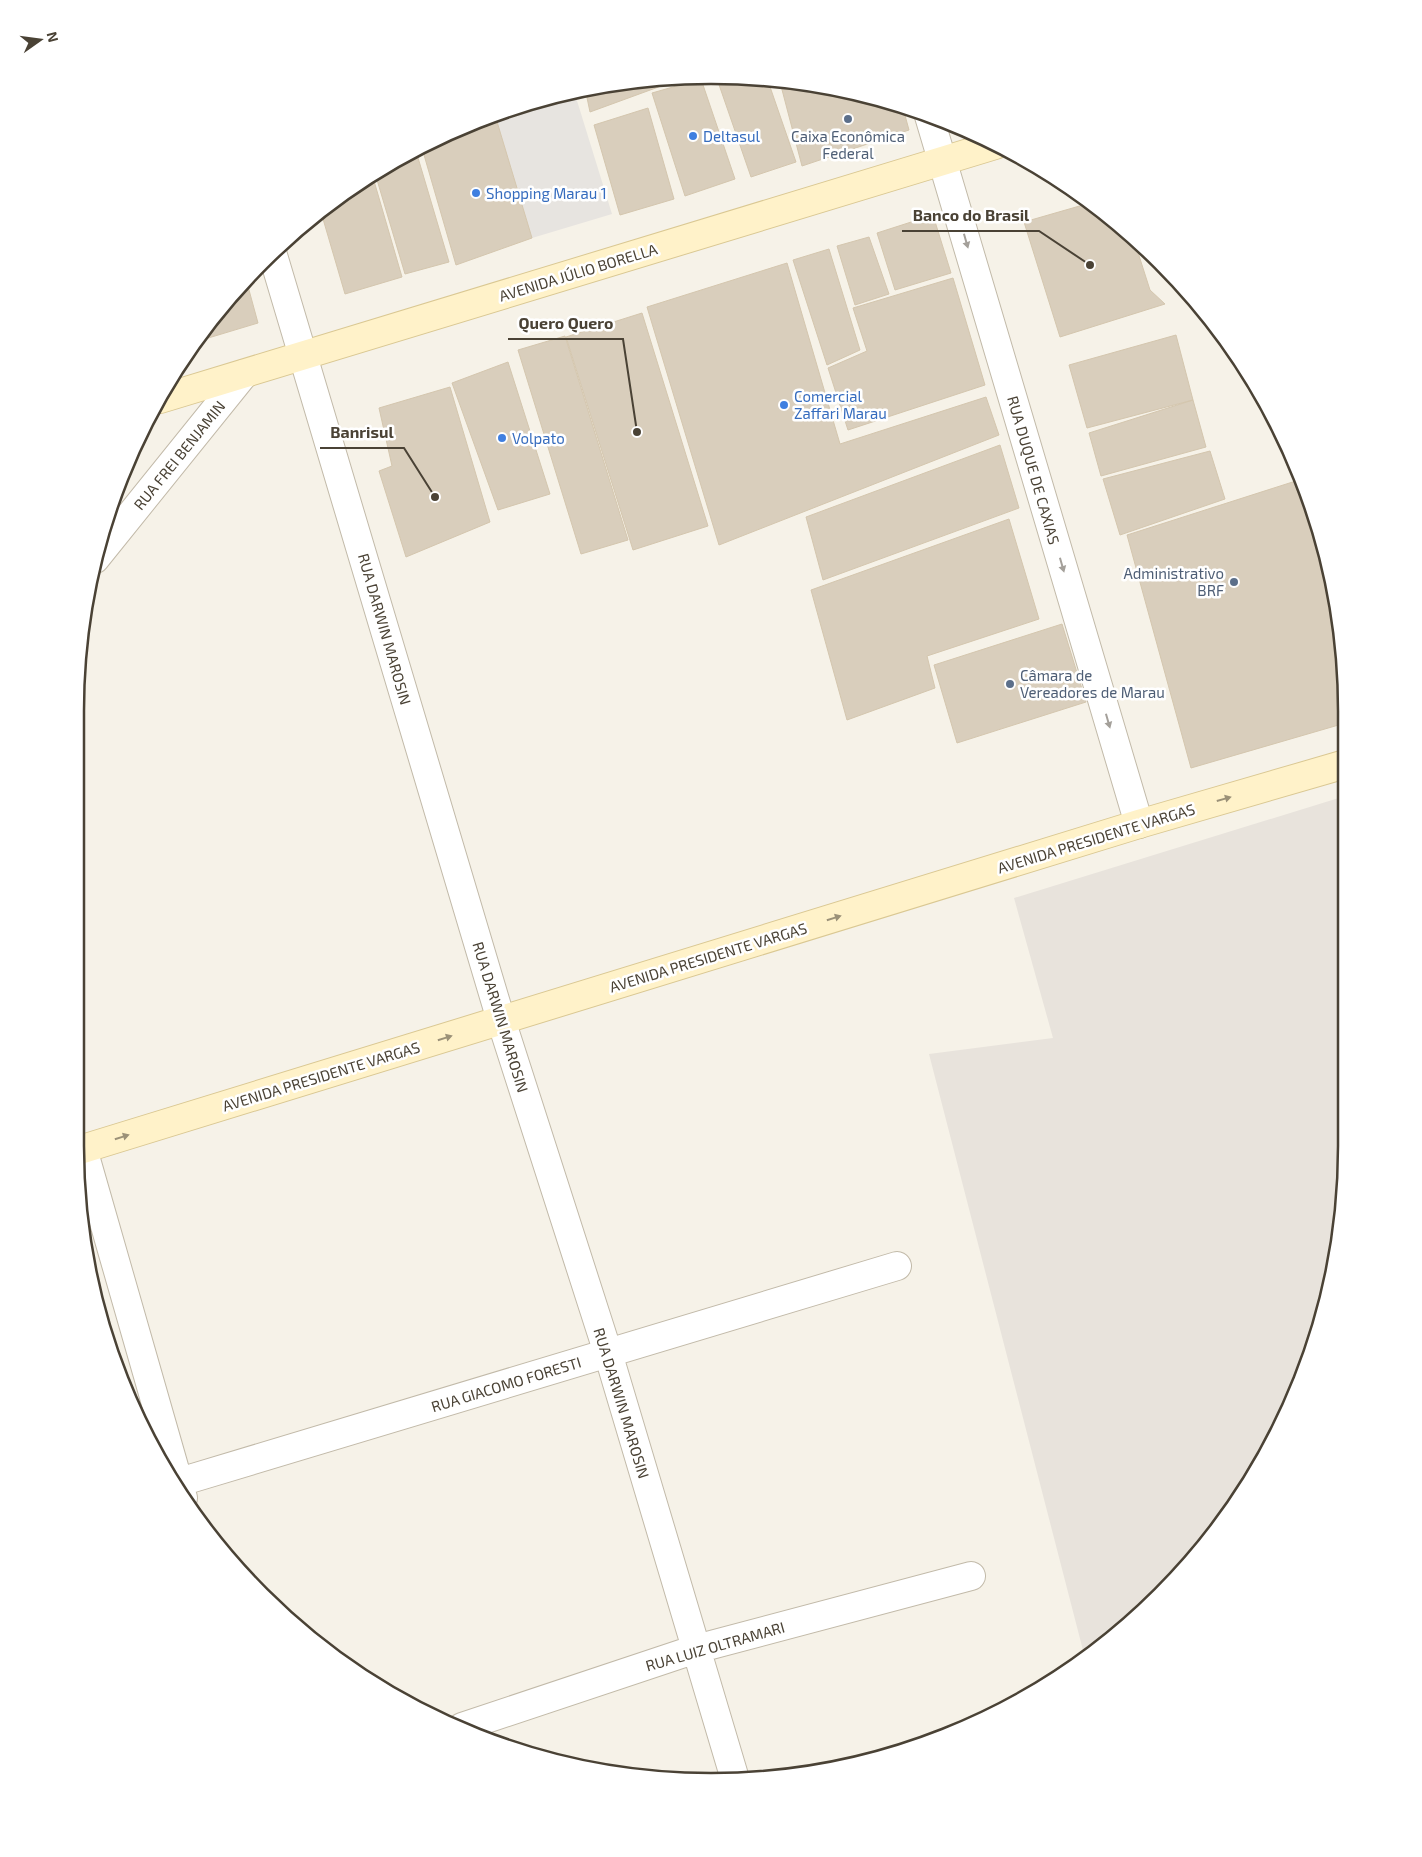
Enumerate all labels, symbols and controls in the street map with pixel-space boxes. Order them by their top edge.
north arrow [15,15,65,65]
text: N [44,30,63,44]
marker: Caixa Econômica Federal [842,113,854,125]
place label: Deltasul [703,127,760,145]
place label: Caixa Econômica Federal [791,127,905,162]
marker: Deltasul [687,130,699,142]
place label: Shopping Marau 1 [486,184,607,202]
marker: Shopping Marau 1 [470,187,482,199]
callout: Banco do Brasil [902,200,1039,231]
text: Banco do Brasil [913,205,1030,224]
one-way arrow [963,234,971,249]
street label: AVENIDA JÚLIO BORELLA [497,239,660,305]
callout: Quero Quero [508,308,623,339]
text: Quero Quero [519,313,613,333]
place label: Comercial Zaffari Marau [794,387,887,422]
street label: RUA DUQUE DE CAXIAS [1003,394,1064,547]
street label: RUA FREI BENJAMIN [130,397,228,513]
marker: Comercial Zaffari Marau [778,399,790,411]
callout: Banrisul [320,417,404,448]
text: Banrisul [330,422,394,441]
place label: Volpato [512,429,565,447]
marker: Volpato [496,432,508,444]
street label: RUA DARWIN MAROSIN [355,551,415,707]
one-way arrow [1059,557,1067,572]
place label: Administrativo BRF [1123,564,1224,599]
marker: Administrativo BRF [1228,576,1240,588]
place label: Câmara de Vereadores de Marau [1020,666,1165,701]
marker: Câmara de Vereadores de Marau [1004,678,1016,690]
one-way arrow [1105,713,1113,728]
one-way arrow [1217,795,1232,803]
street label: AVENIDA PRESIDENTE VARGAS [995,799,1197,877]
one-way arrow [827,913,842,921]
street label: AVENIDA PRESIDENTE VARGAS [607,918,809,996]
street label: RUA DARWIN MAROSIN [469,939,533,1095]
one-way arrow [438,1033,453,1041]
street label: AVENIDA PRESIDENTE VARGAS [220,1037,422,1115]
one-way arrow [115,1132,130,1140]
street label: RUA DARWIN MAROSIN [590,1325,654,1481]
street label: RUA GIACOMO FORESTI [429,1353,583,1415]
street label: RUA LUIZ OLTRAMARI [643,1618,787,1674]

